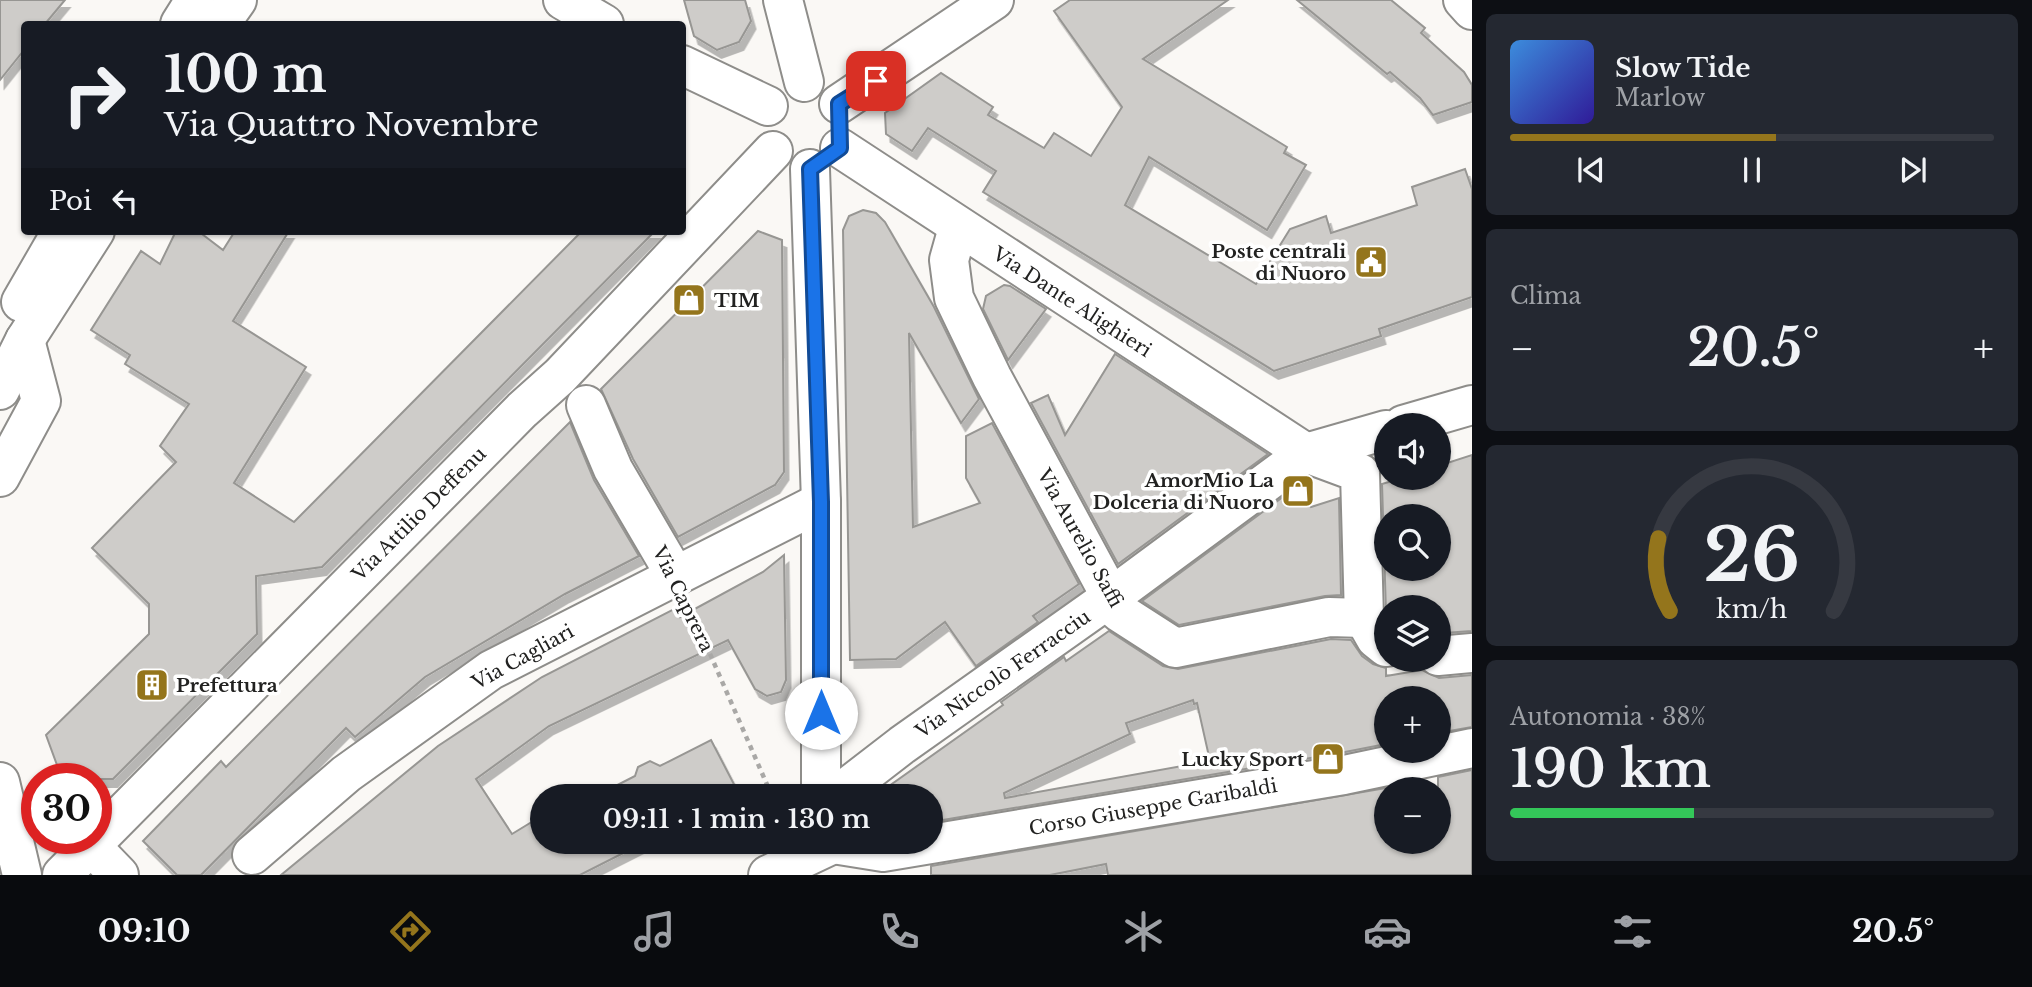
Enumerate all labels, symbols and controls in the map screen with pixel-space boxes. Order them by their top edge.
text: 100 m [164,44,327,105]
icon: right [49,49,140,140]
pin [846,51,906,111]
text: Slow Tide [1615,52,1751,84]
icon: arrive [857,62,895,100]
text: Marlow [1615,84,1705,112]
text: Via Quattro Novembre [164,105,539,145]
icon: previous [1572,151,1610,189]
icon: pause [1733,151,1771,189]
icon: next [1894,151,1932,189]
icon: left [106,182,144,220]
text: Poi [49,185,92,217]
place label: Poste centrali di Nuoro [1211,240,1346,285]
street label: Via Dante Alighieri [987,242,1156,362]
public building icon: Poste centrali di Nuoro [1352,243,1390,281]
shop icon: TIM [670,281,708,319]
text: Clima [1510,282,1581,310]
place label: TIM [714,289,760,312]
text: 20.5° [1687,316,1820,380]
text: − [1510,325,1534,372]
text: + [1973,325,1994,372]
map controls [1374,413,1451,854]
button: sound [1374,413,1451,490]
street label: Via Attilio Deffenu [346,442,491,587]
street label: Via Aurelio Saffi [1032,464,1128,611]
place label: AmorMio La Dolceria di Nuoro [1093,469,1274,514]
shop icon: AmorMio La Dolceria di Nuoro [1279,472,1317,510]
button: search [1374,504,1451,581]
text: 26 [1704,511,1800,602]
street label: Via Caprera [647,541,719,656]
text: km/h [1717,594,1787,625]
button: layers [1374,595,1451,672]
street label: Via Niccolò Ferracciu [910,605,1095,744]
street label: Via Cagliari [467,619,578,695]
building icon: Prefettura [133,666,171,704]
place label: Prefettura [176,674,278,697]
position arrow [784,676,858,750]
button: + [1374,686,1451,763]
text: Autonomia · 38% [1510,703,1706,731]
text: 190 km [1510,737,1711,801]
shop icon: Lucky Sport [1309,740,1347,778]
place label: Lucky Sport [1181,748,1305,771]
speed limit sign: 30 [21,763,112,854]
street label: Corso Giuseppe Garibaldi [1027,774,1279,840]
button: − [1374,777,1451,854]
text: 09:11 · 1 min · 130 m [603,803,870,835]
icon: directions [386,907,435,956]
icon: music [630,907,679,956]
icon: phone [875,907,924,956]
icon: climate [1119,907,1168,956]
icon: car [1363,907,1412,956]
icon: filters [1608,907,1657,956]
text: 09:10 [98,911,191,951]
text: 20.5° [1852,911,1934,951]

